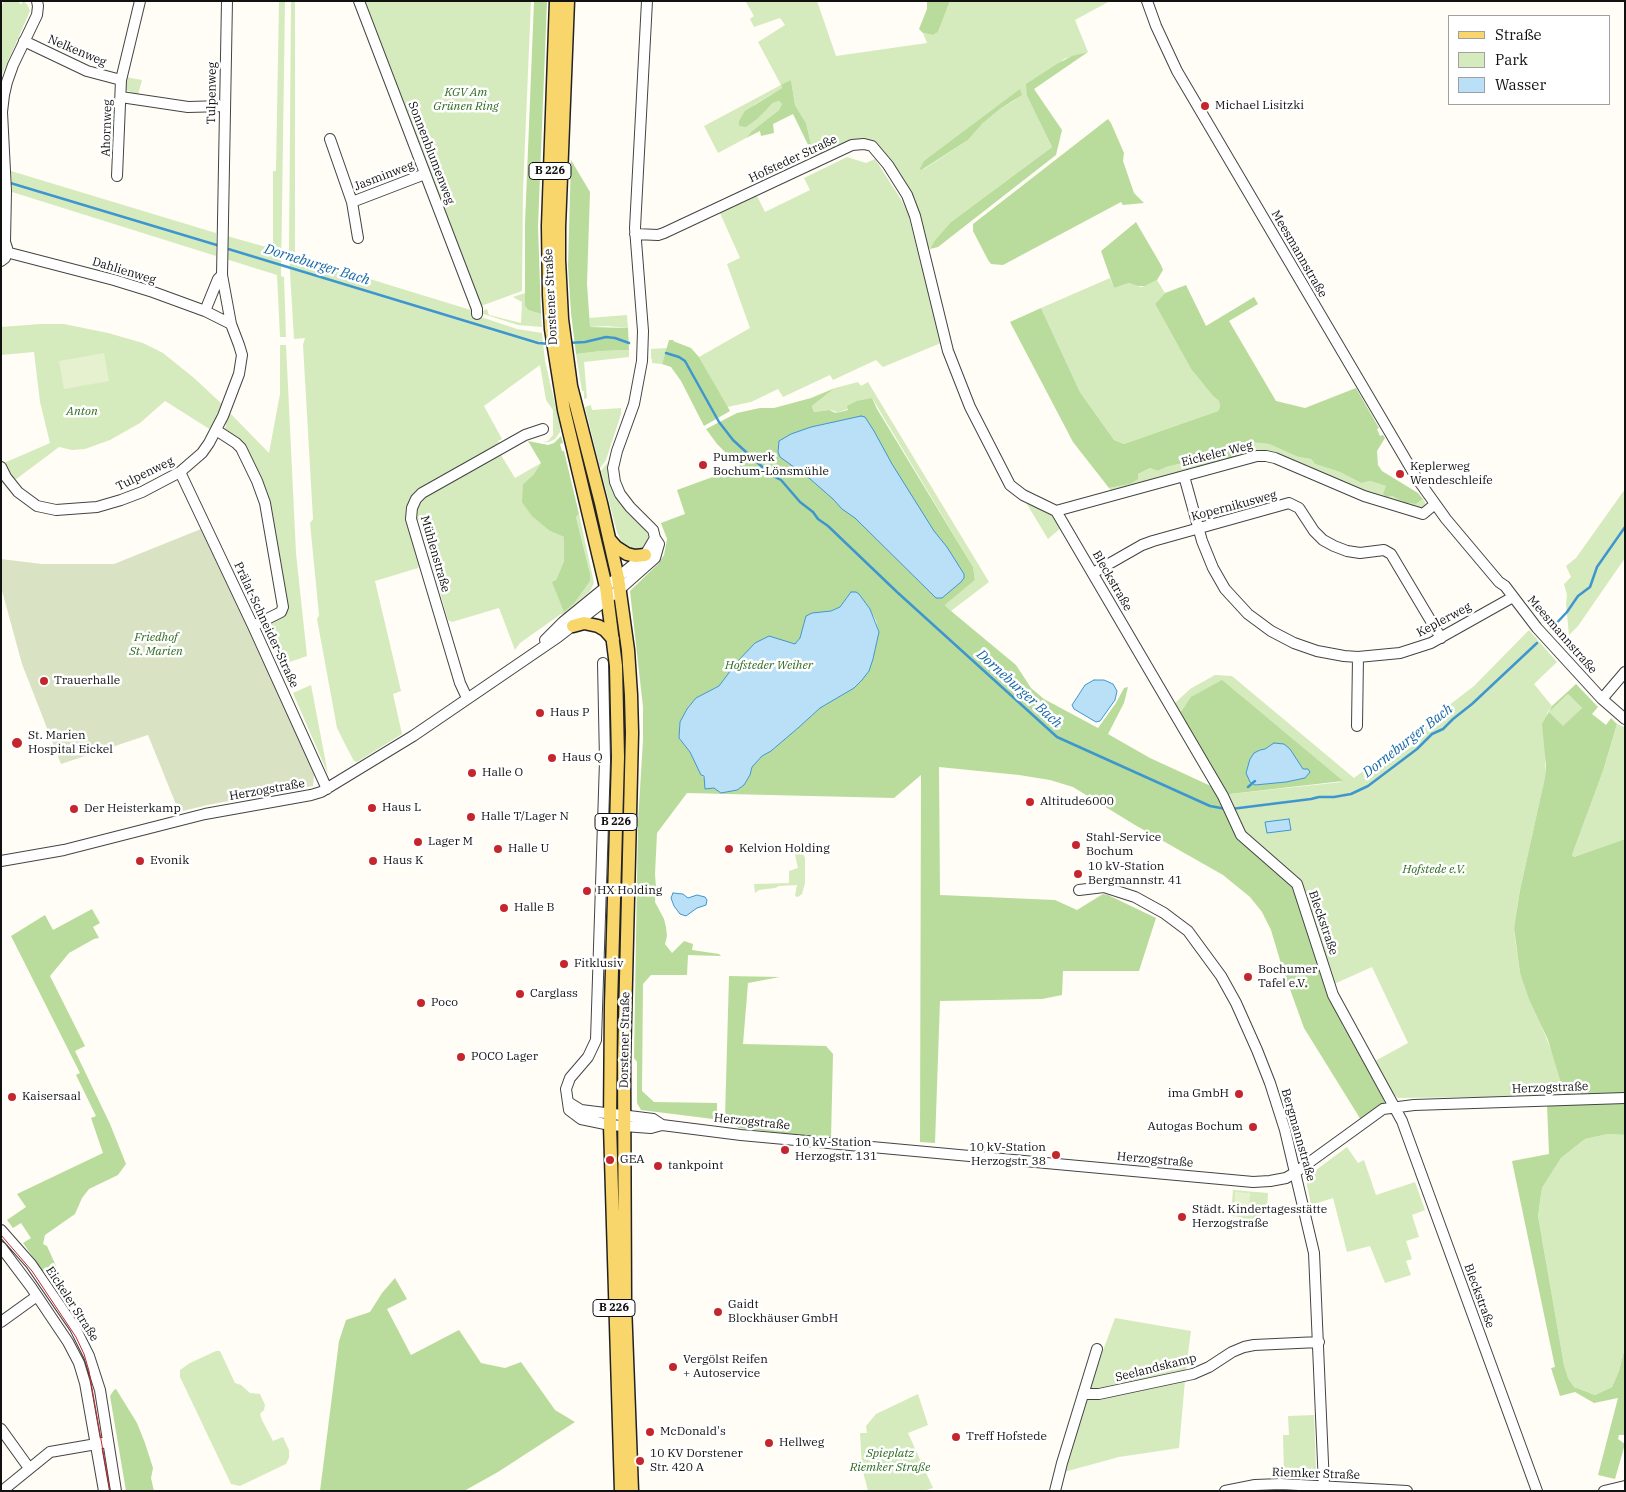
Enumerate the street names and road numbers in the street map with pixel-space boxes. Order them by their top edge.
street label: Nelkenweg [46,32,108,70]
street label: Tulpenweg [204,62,220,124]
street label: Ahornweg [99,99,115,157]
street label: Sonnenblumenweg [405,100,457,206]
street label: Hofsteder Straße [746,132,840,186]
street label: Jasminweg [352,158,416,194]
road number: B 226 [529,162,571,180]
street label: Meesmannstraße [1268,208,1330,300]
street label: Dorstener Straße [541,248,561,346]
street label: Dahlienweg [90,254,158,288]
street label: Eickeler Weg [1180,438,1254,470]
street label: Tulpenweg [114,454,176,494]
street label: Kopernikusweg [1190,488,1278,524]
street label: Mühlenstraße [417,514,453,594]
street label: Bleckstraße [1089,548,1135,614]
street label: Prälat-Schneider-Straße [231,560,301,690]
street label: Meesmannstraße [1524,593,1600,677]
street label: Keplerweg [1414,600,1474,640]
street label: Herzogstraße [228,776,306,804]
road number: B 226 [595,814,637,830]
street label: Bleckstraße [1305,889,1341,957]
street label: Dorstener Straße [617,992,633,1088]
street label: Herzogstraße [1512,1079,1588,1097]
street label: Bergmannstraße [1278,1087,1318,1183]
street label: Herzogstraße [713,1111,791,1133]
street label: Herzogstraße [1116,1149,1194,1171]
street label: Bleckstraße [1461,1262,1497,1330]
street label: Eickeler Straße [42,1264,102,1344]
road number: B 226 [593,1300,635,1316]
street label: Seelandskamp [1114,1351,1198,1385]
street label: Riemker Straße [1272,1465,1360,1483]

